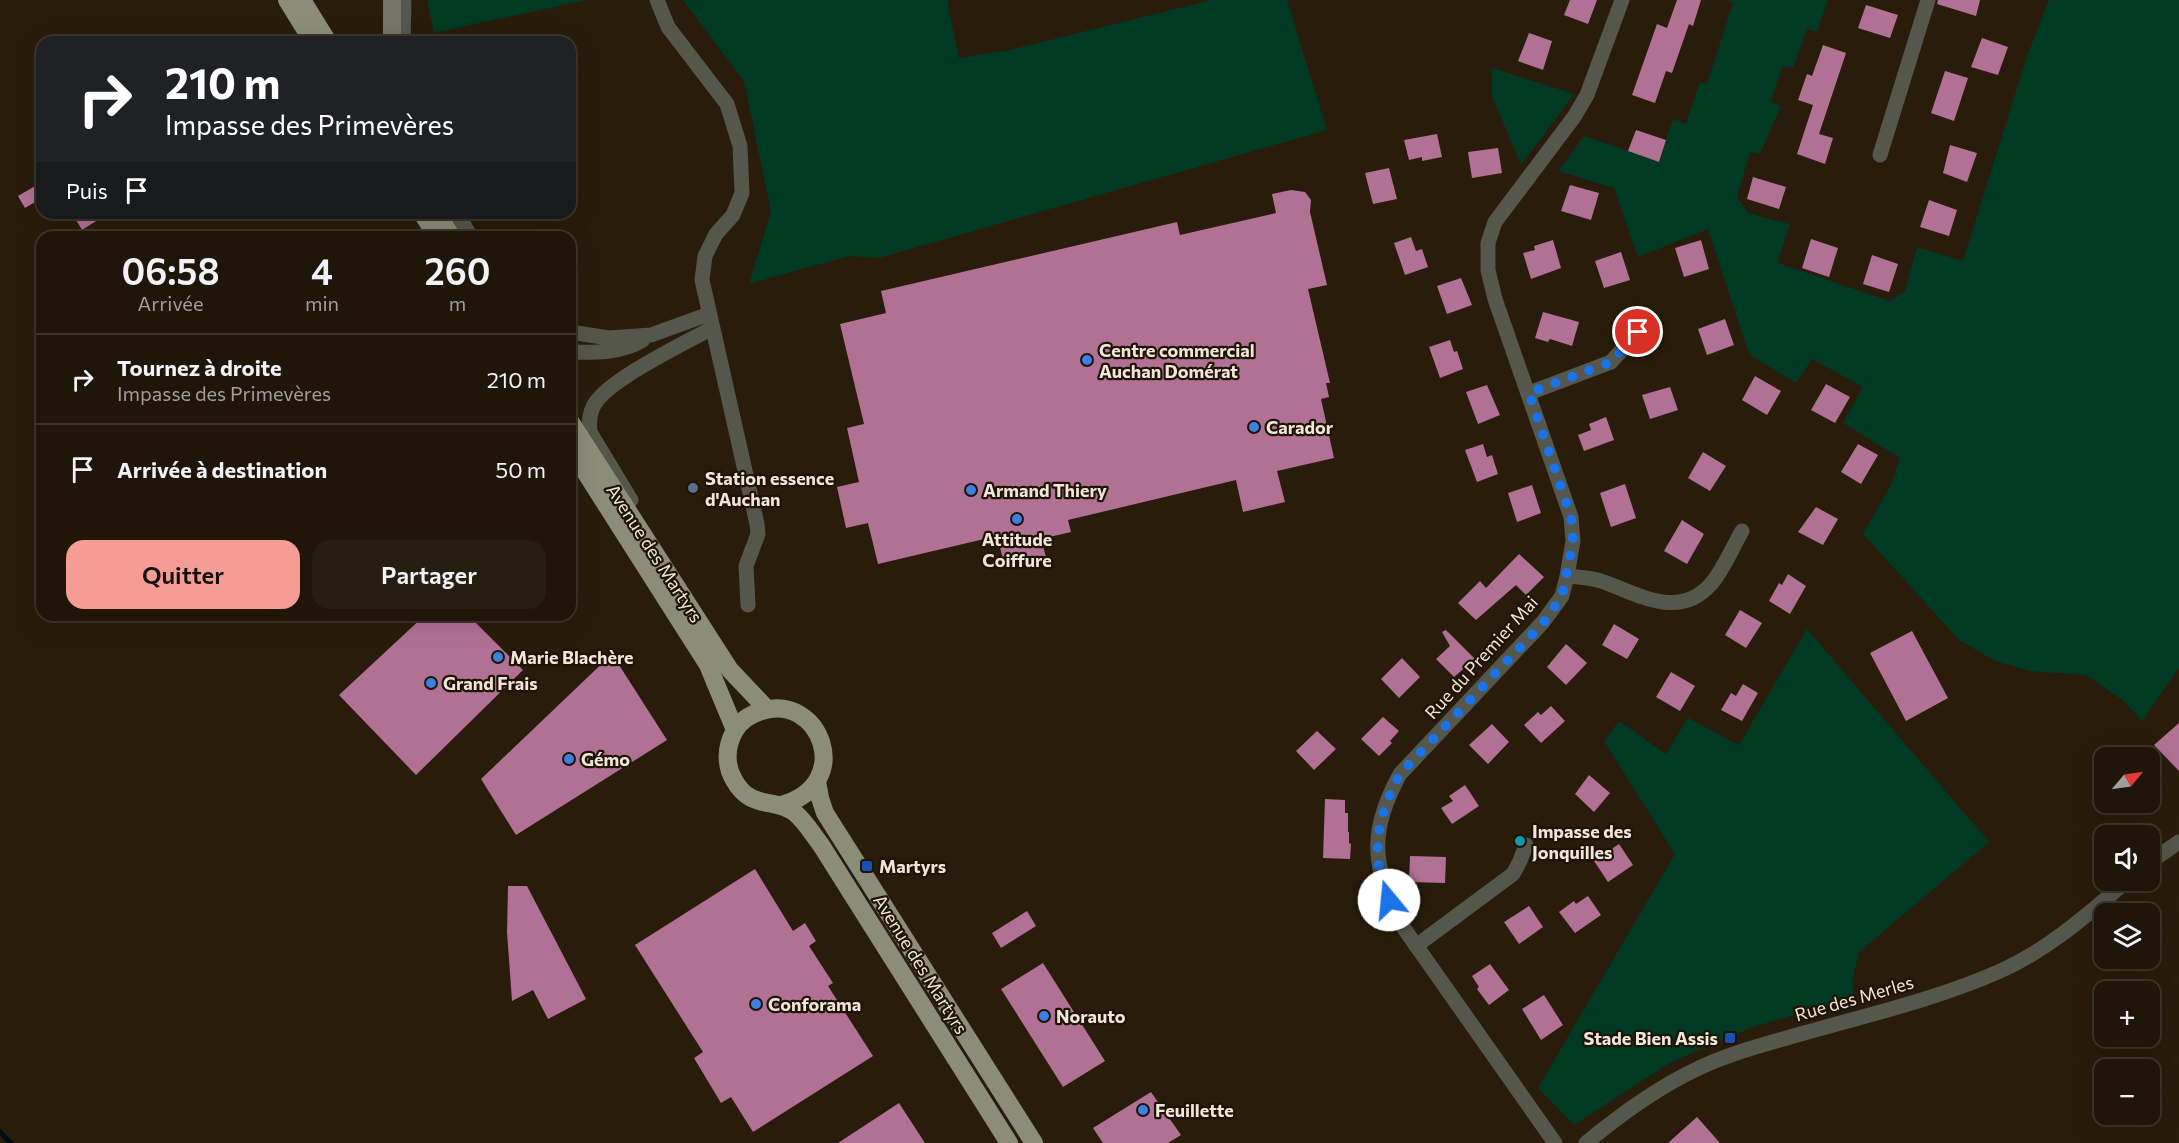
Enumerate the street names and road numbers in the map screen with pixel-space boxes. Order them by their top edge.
street label: Avenue des Martyrs [602,480,708,626]
street label: Rue du Premier Mai [1420,591,1542,723]
street label: Avenue des Martyrs [869,890,973,1038]
street label: Rue des Merles [1792,971,1916,1025]

